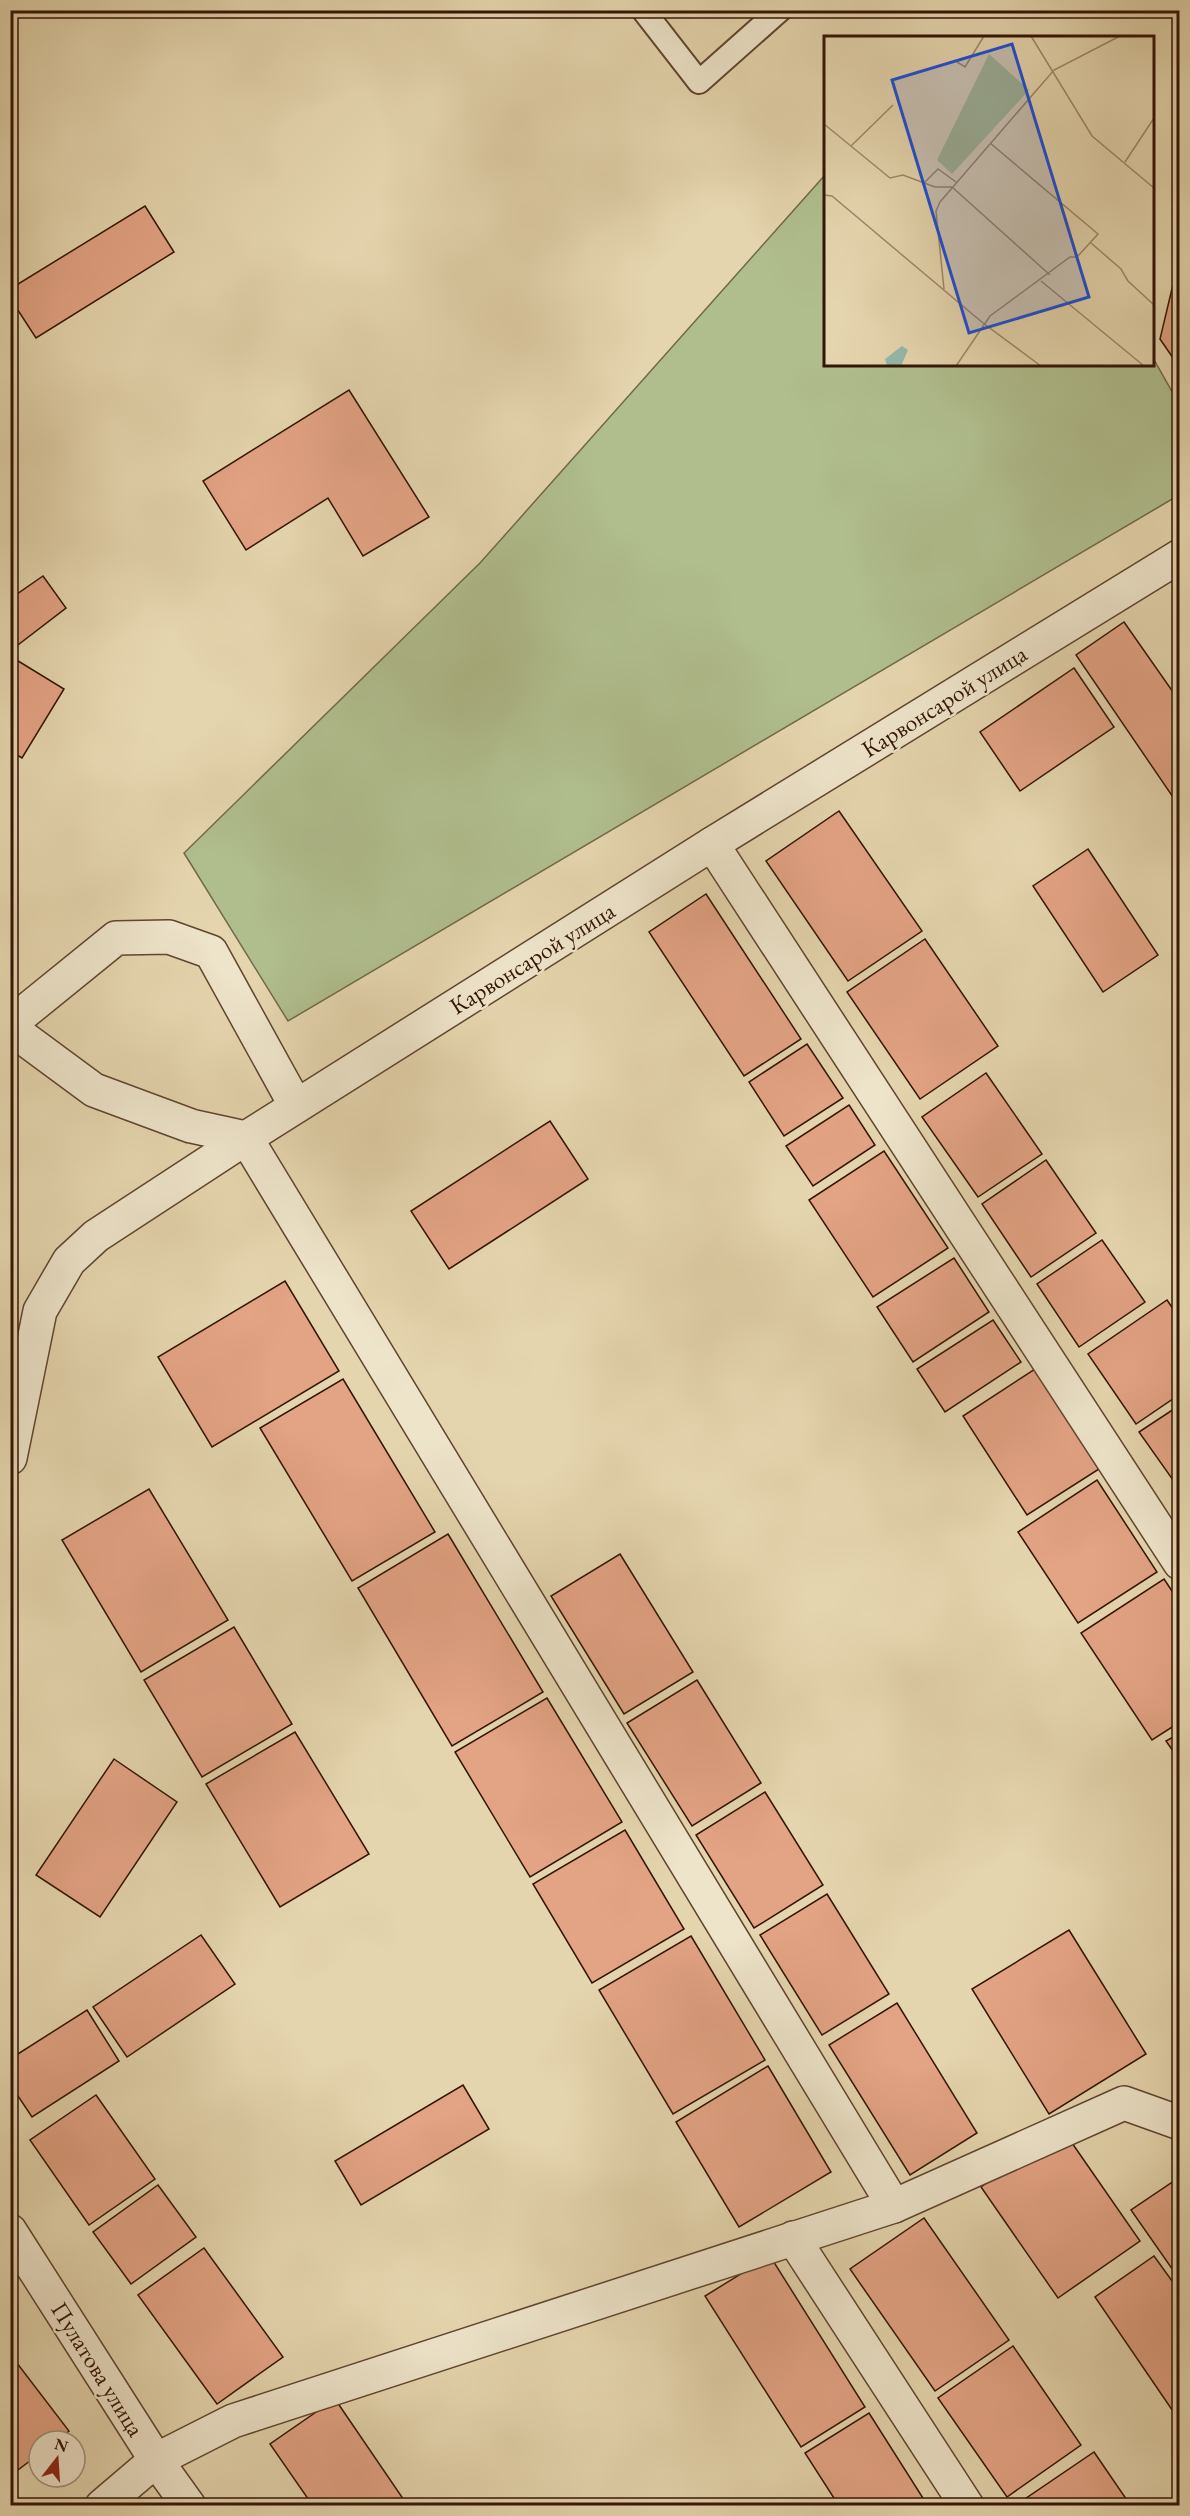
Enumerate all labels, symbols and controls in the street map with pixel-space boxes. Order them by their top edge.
inset map [824,36,1154,366]
street label: Карвонсарой улица [856,637,1033,764]
street label: Карвонсарой улица [444,894,621,1021]
street label: Пулатова улица [44,2296,152,2443]
north arrow [27,2429,87,2489]
text: N [52,2433,71,2457]

